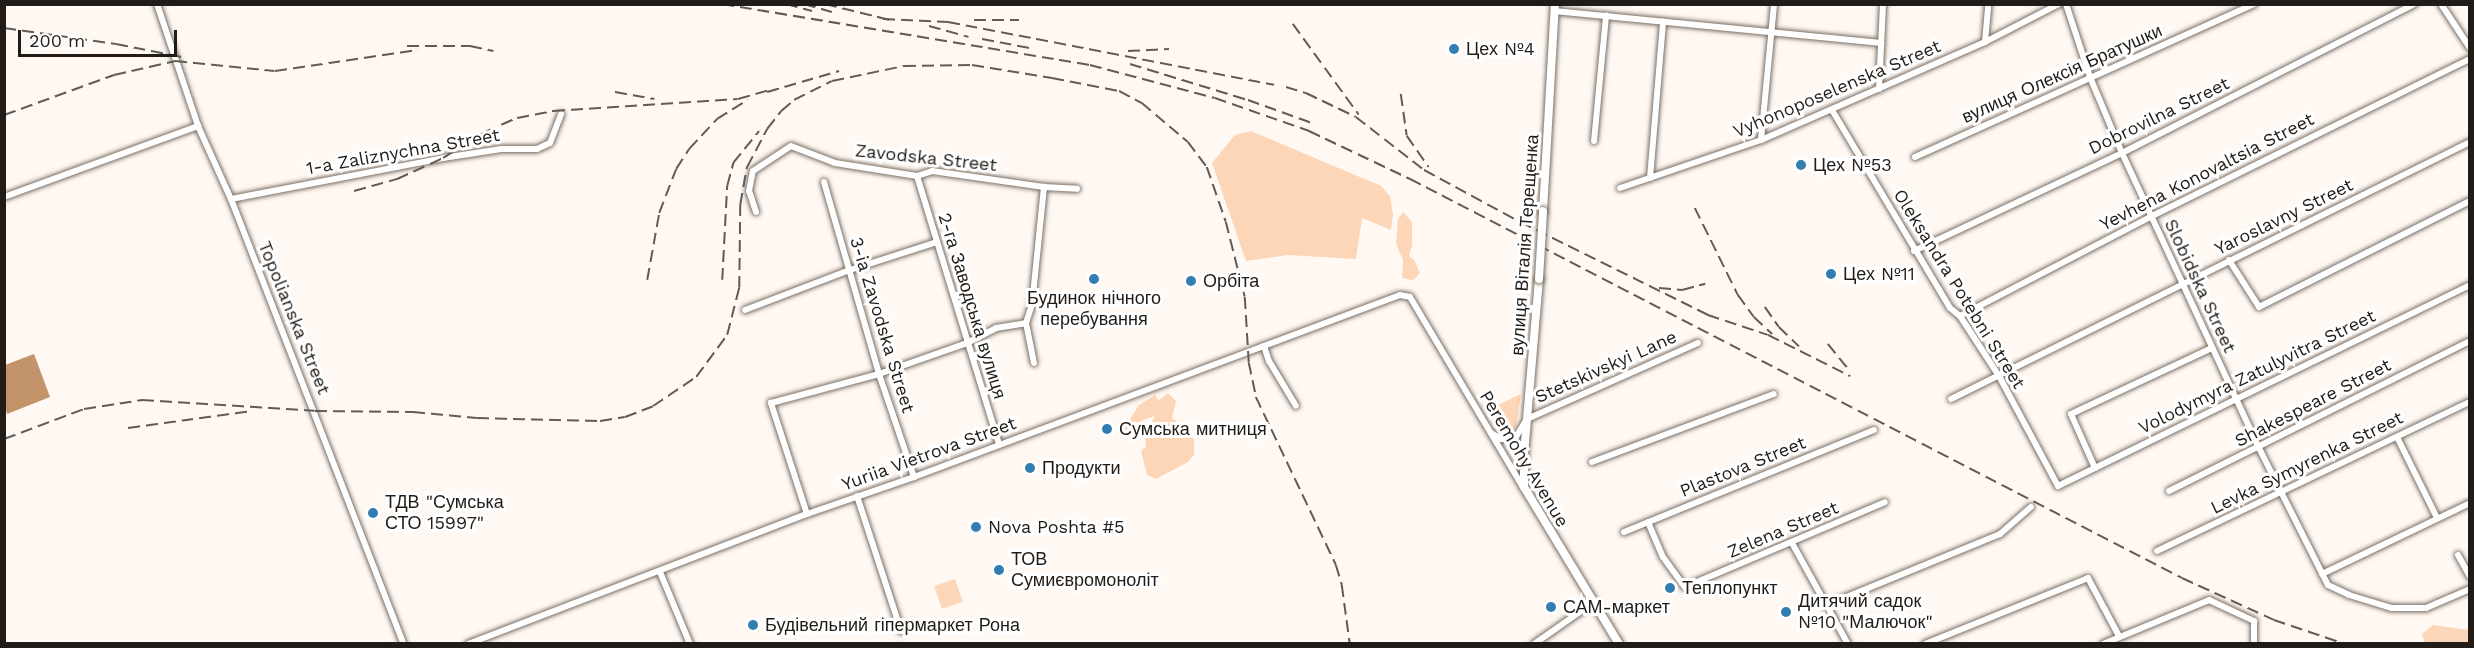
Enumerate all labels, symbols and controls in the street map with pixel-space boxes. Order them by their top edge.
scale bar [21,18,180,56]
street label: вулиця Олексія Братушки [1958,20,2166,128]
text: 200 m [29,30,85,51]
street label: Vyhonoposelenska Street [1730,35,1944,143]
place label: Цех №4 [1466,38,1535,60]
marker: Цех №4 [1447,42,1461,56]
street label: Dobrovilna Street [2085,72,2233,160]
street label: Yevhena Konovaltsia Street [2096,108,2318,236]
street label: 1-a Zaliznychna Street [304,124,502,180]
street label: вулиця Віталія Терещенка [1506,134,1544,356]
street label: Zavodska Street [854,140,998,176]
place label: Цех №53 [1813,154,1892,176]
marker: Цех №53 [1794,158,1808,172]
street label: Yaroslavny Street [2211,174,2357,260]
street label: Oleksandra Potebni Street [1888,185,2030,393]
street label: 2-га Заводська вулиця [933,210,1011,402]
street label: Slobidska Street [2160,216,2240,356]
street label: 3-ia Zavodska Street [845,234,919,416]
street label: Topolianska Street [253,238,335,398]
place label: Цех №11 [1843,263,1915,285]
marker: Цех №11 [1824,267,1838,281]
place label: Орбіта [1203,270,1259,292]
marker: Будинок нічного перебування [1087,272,1101,286]
marker: Орбіта [1184,274,1198,288]
place label: Будинок нічного перебування [1027,288,1161,330]
street label: Volodymyra Zatulyvitra Street [2135,305,2379,439]
street label: Stetskivskyi Lane [1532,326,1680,408]
street label: Shakespeare Street [2231,354,2395,452]
street label: Peremohy Avenue [1474,386,1574,532]
street label: Levka Symyrenka Street [2207,407,2407,519]
street label: Yuriia Vietrova Street [838,412,1020,496]
place label: Сумська митниця [1119,418,1267,440]
marker: Сумська митниця [1100,422,1114,436]
street label: Plastova Street [1677,432,1809,502]
place label: Продукти [1042,457,1120,479]
marker: Продукти [1023,461,1037,475]
place label: ТДВ "Сумська СТО 15997" [385,492,504,534]
street label: Zelena Street [1724,497,1842,563]
marker: ТДВ "Сумська СТО 15997" [366,506,380,520]
place label: Nova Poshta #5 [988,516,1125,538]
marker: Nova Poshta #5 [969,520,983,534]
place label: ТОВ Сумиєвромоноліт [1011,549,1159,592]
marker: ТОВ Сумиєвромоноліт [992,563,1006,577]
place label: Теплопункт [1682,577,1777,599]
marker: Теплопункт [1663,581,1677,595]
place label: Дитячий садок №10 "Малючок" [1798,591,1933,634]
place label: САМ-маркет [1563,596,1670,618]
marker: САМ-маркет [1544,600,1558,614]
marker: Дитячий садок №10 "Малючок" [1779,605,1793,619]
place label: Будівельний гіпермаркет Рона [765,614,1020,636]
marker: Будівельний гіпермаркет Рона [746,618,760,632]

